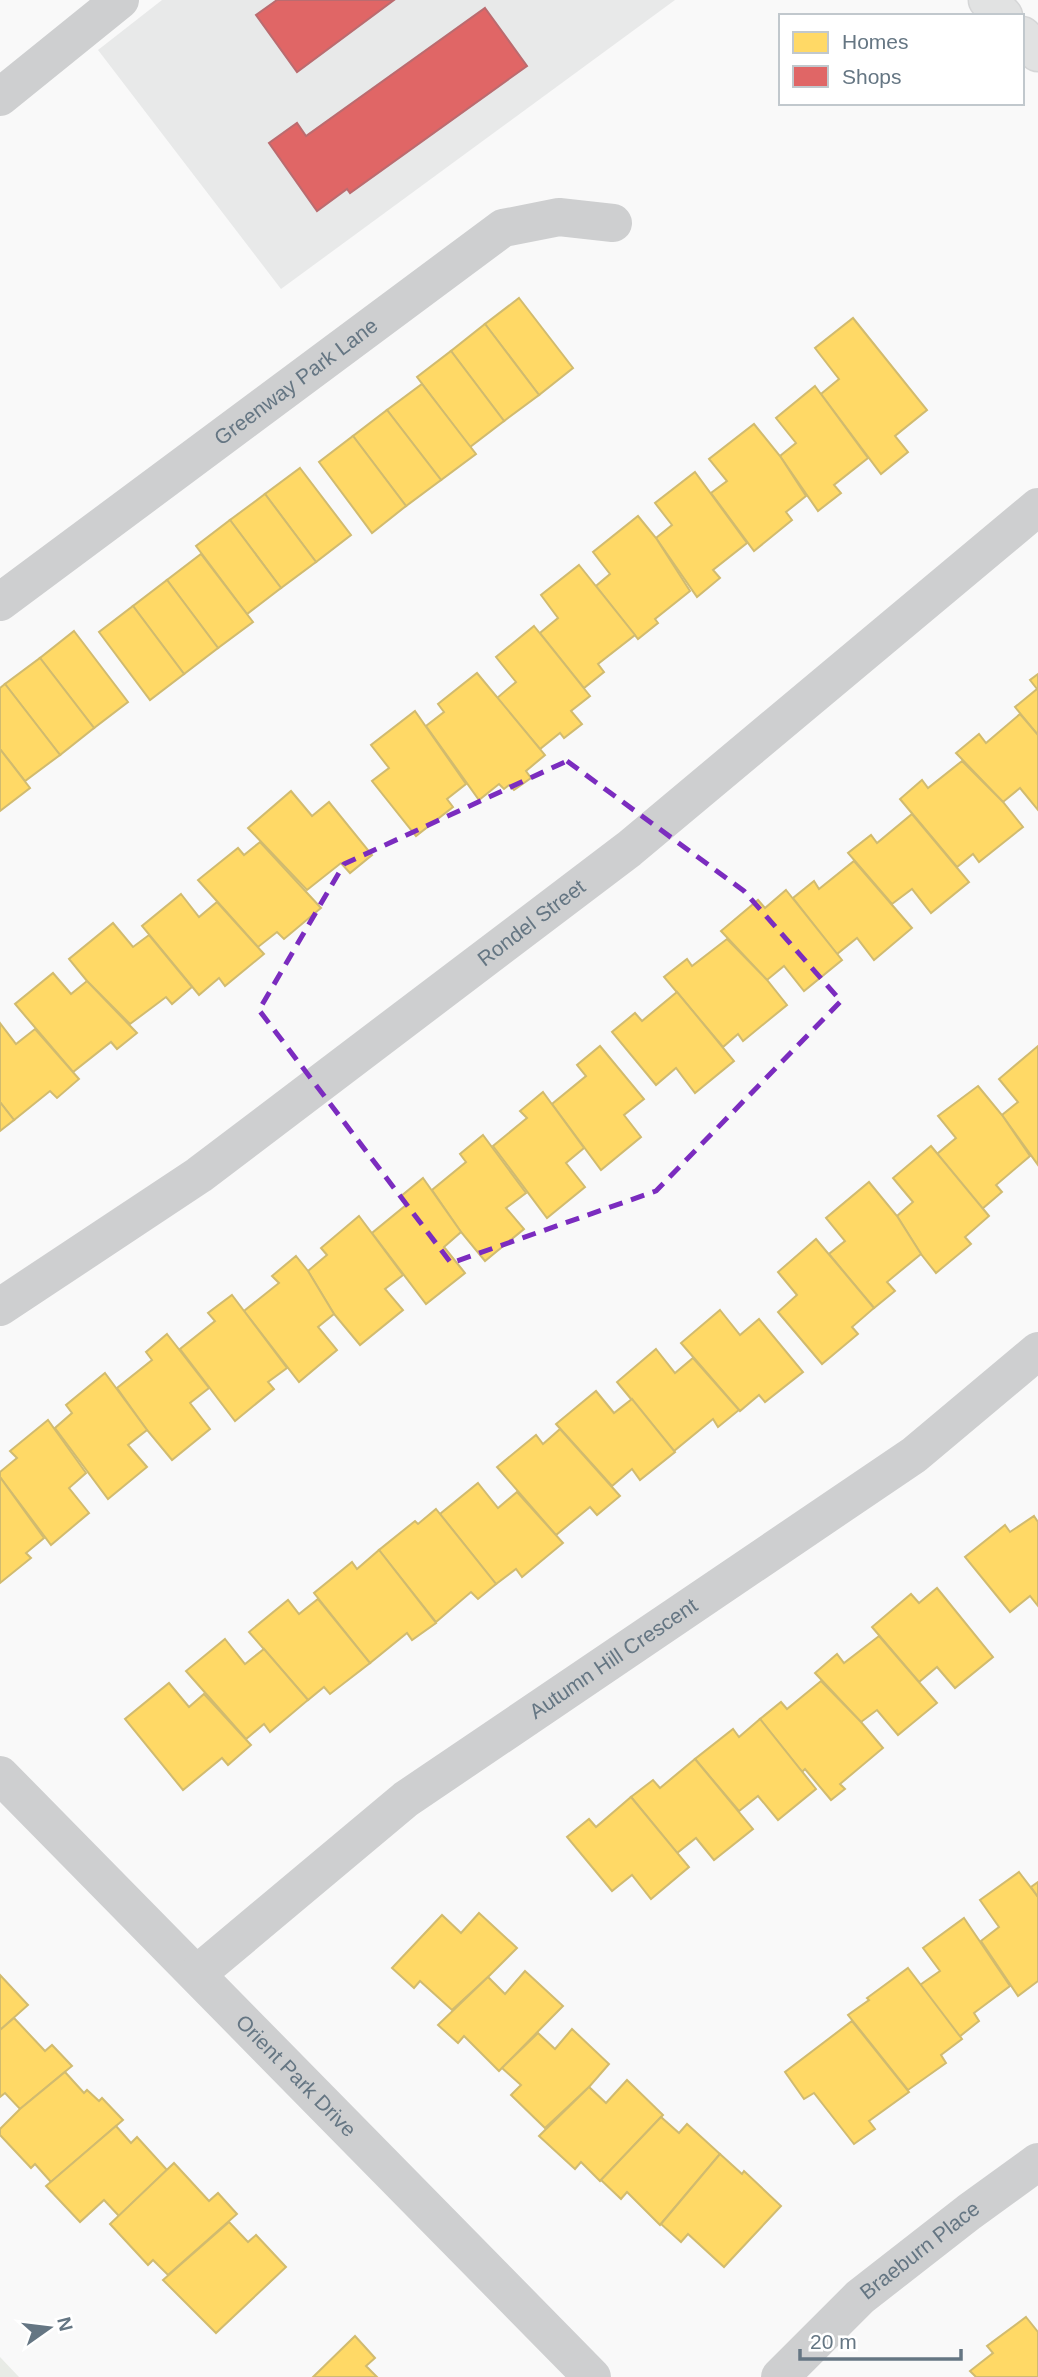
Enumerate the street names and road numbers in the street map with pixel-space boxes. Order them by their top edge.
street label: Greenway Park Lane [210,313,382,450]
street label: Rondel Street [473,874,589,971]
street label: Autumn Hill Crescent [525,1593,701,1723]
street label: Orient Park Drive [232,2010,361,2141]
street label: Braeburn Place [855,2196,984,2304]

